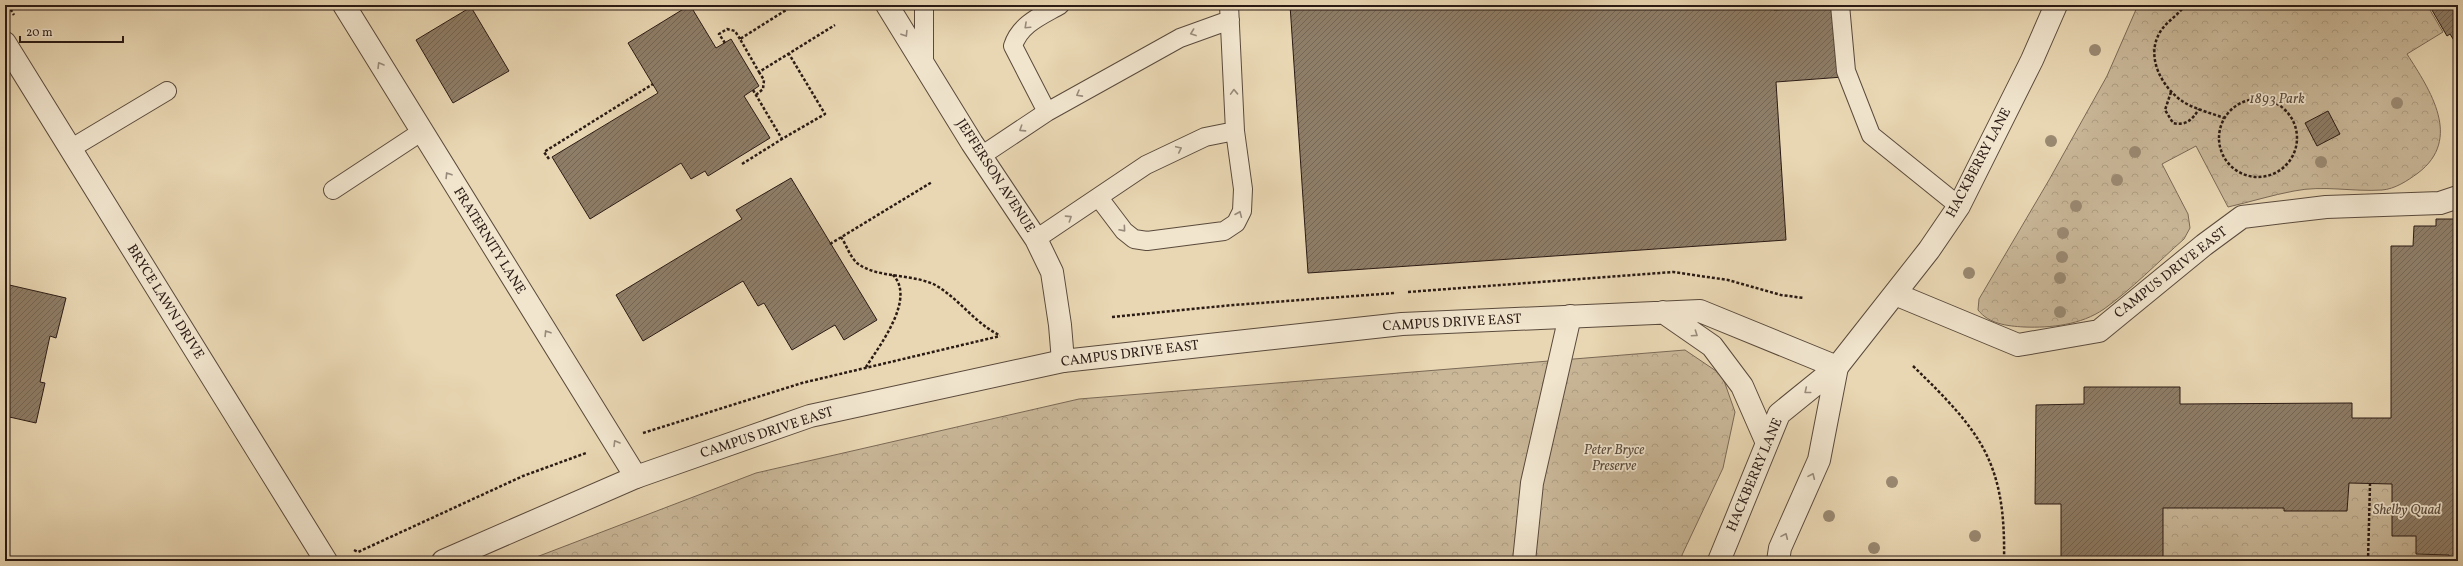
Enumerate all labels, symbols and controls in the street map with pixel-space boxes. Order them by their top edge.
scale bar [20,18,123,44]
one-way arrow [1024,21,1032,28]
text: 20 m [26,25,53,41]
one-way arrow [1190,29,1197,37]
one-way arrow [901,30,908,37]
one-way arrow [377,62,385,69]
one-way arrow [1229,89,1238,95]
one-way arrow [1076,90,1083,97]
park label: 1893 Park [2249,90,2305,109]
street label: HACKBERRY LANE [1942,105,2016,221]
street label: JEFFERSON AVENUE [951,116,1039,236]
one-way arrow [1019,124,1026,132]
one-way arrow [1176,146,1183,154]
one-way arrow [446,172,453,179]
street label: FRATERNITY LANE [448,184,530,298]
one-way arrow [1235,211,1243,218]
one-way arrow [1065,215,1072,222]
street label: CAMPUS DRIVE EAST [2110,223,2232,323]
one-way arrow [1118,224,1125,231]
street label: BRYCE LAWN DRIVE [122,241,208,363]
street label: CAMPUS DRIVE EAST [1382,310,1522,336]
one-way arrow [1691,329,1698,337]
one-way arrow [544,330,552,337]
street label: CAMPUS DRIVE EAST [1060,336,1200,372]
one-way arrow [1804,387,1811,394]
street label: CAMPUS DRIVE EAST [698,403,836,463]
street label: HACKBERRY LANE [1722,415,1788,535]
one-way arrow [613,440,621,447]
park label: Peter Bryce Preserve [1584,441,1644,476]
one-way arrow [1807,473,1815,481]
park label: Shelby Quad [2373,501,2441,520]
one-way arrow [1780,533,1788,540]

